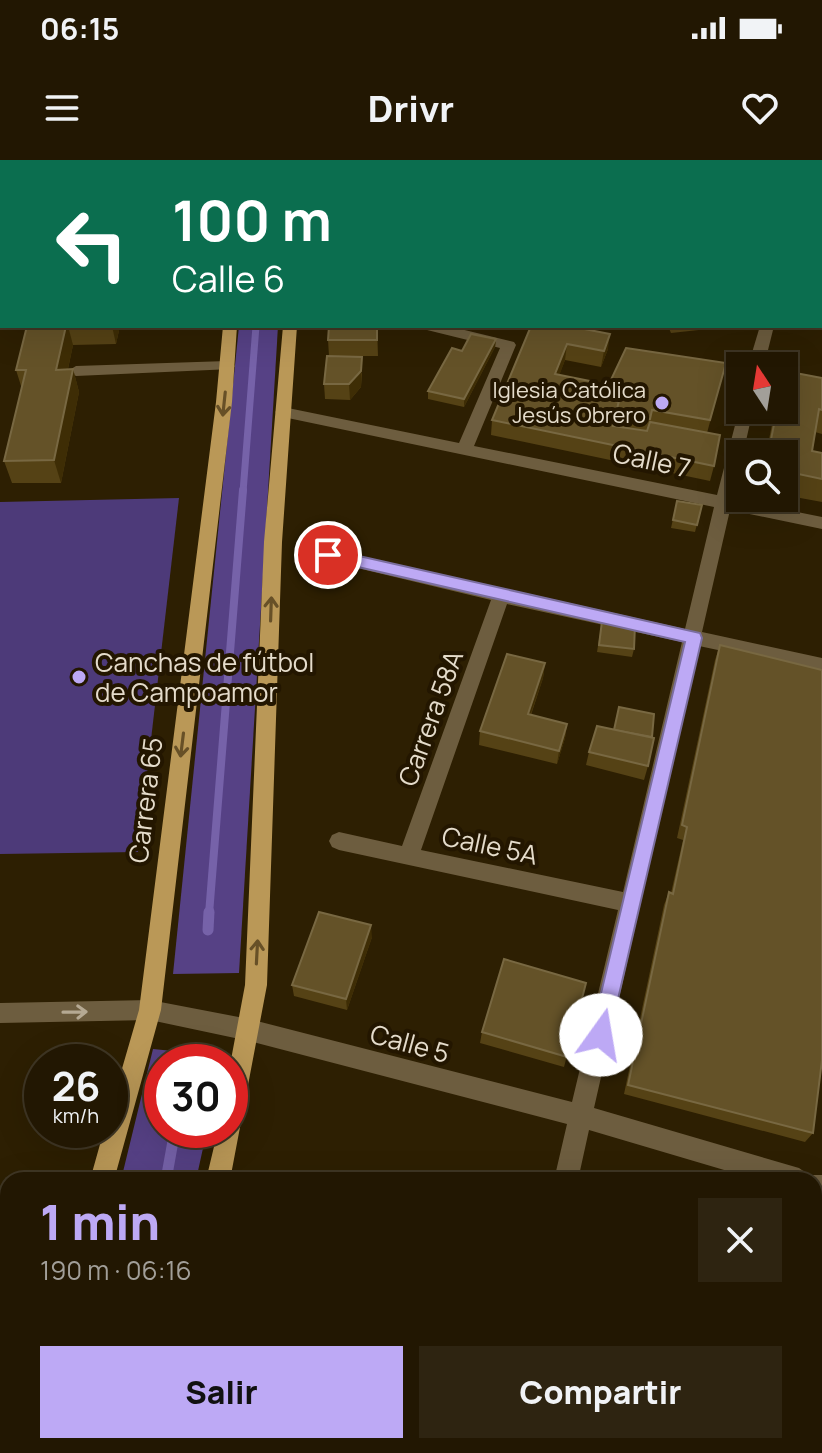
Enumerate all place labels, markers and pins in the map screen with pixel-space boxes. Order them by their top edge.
place label: Iglesia Católica Jesús Obrero [493,375,646,430]
marker: Iglesia Católica Jesús Obrero [653,394,671,412]
pin [294,521,362,589]
place label: Canchas de fútbol de Campoamor [95,644,314,710]
marker: Canchas de fútbol de Campoamor [70,668,88,686]

